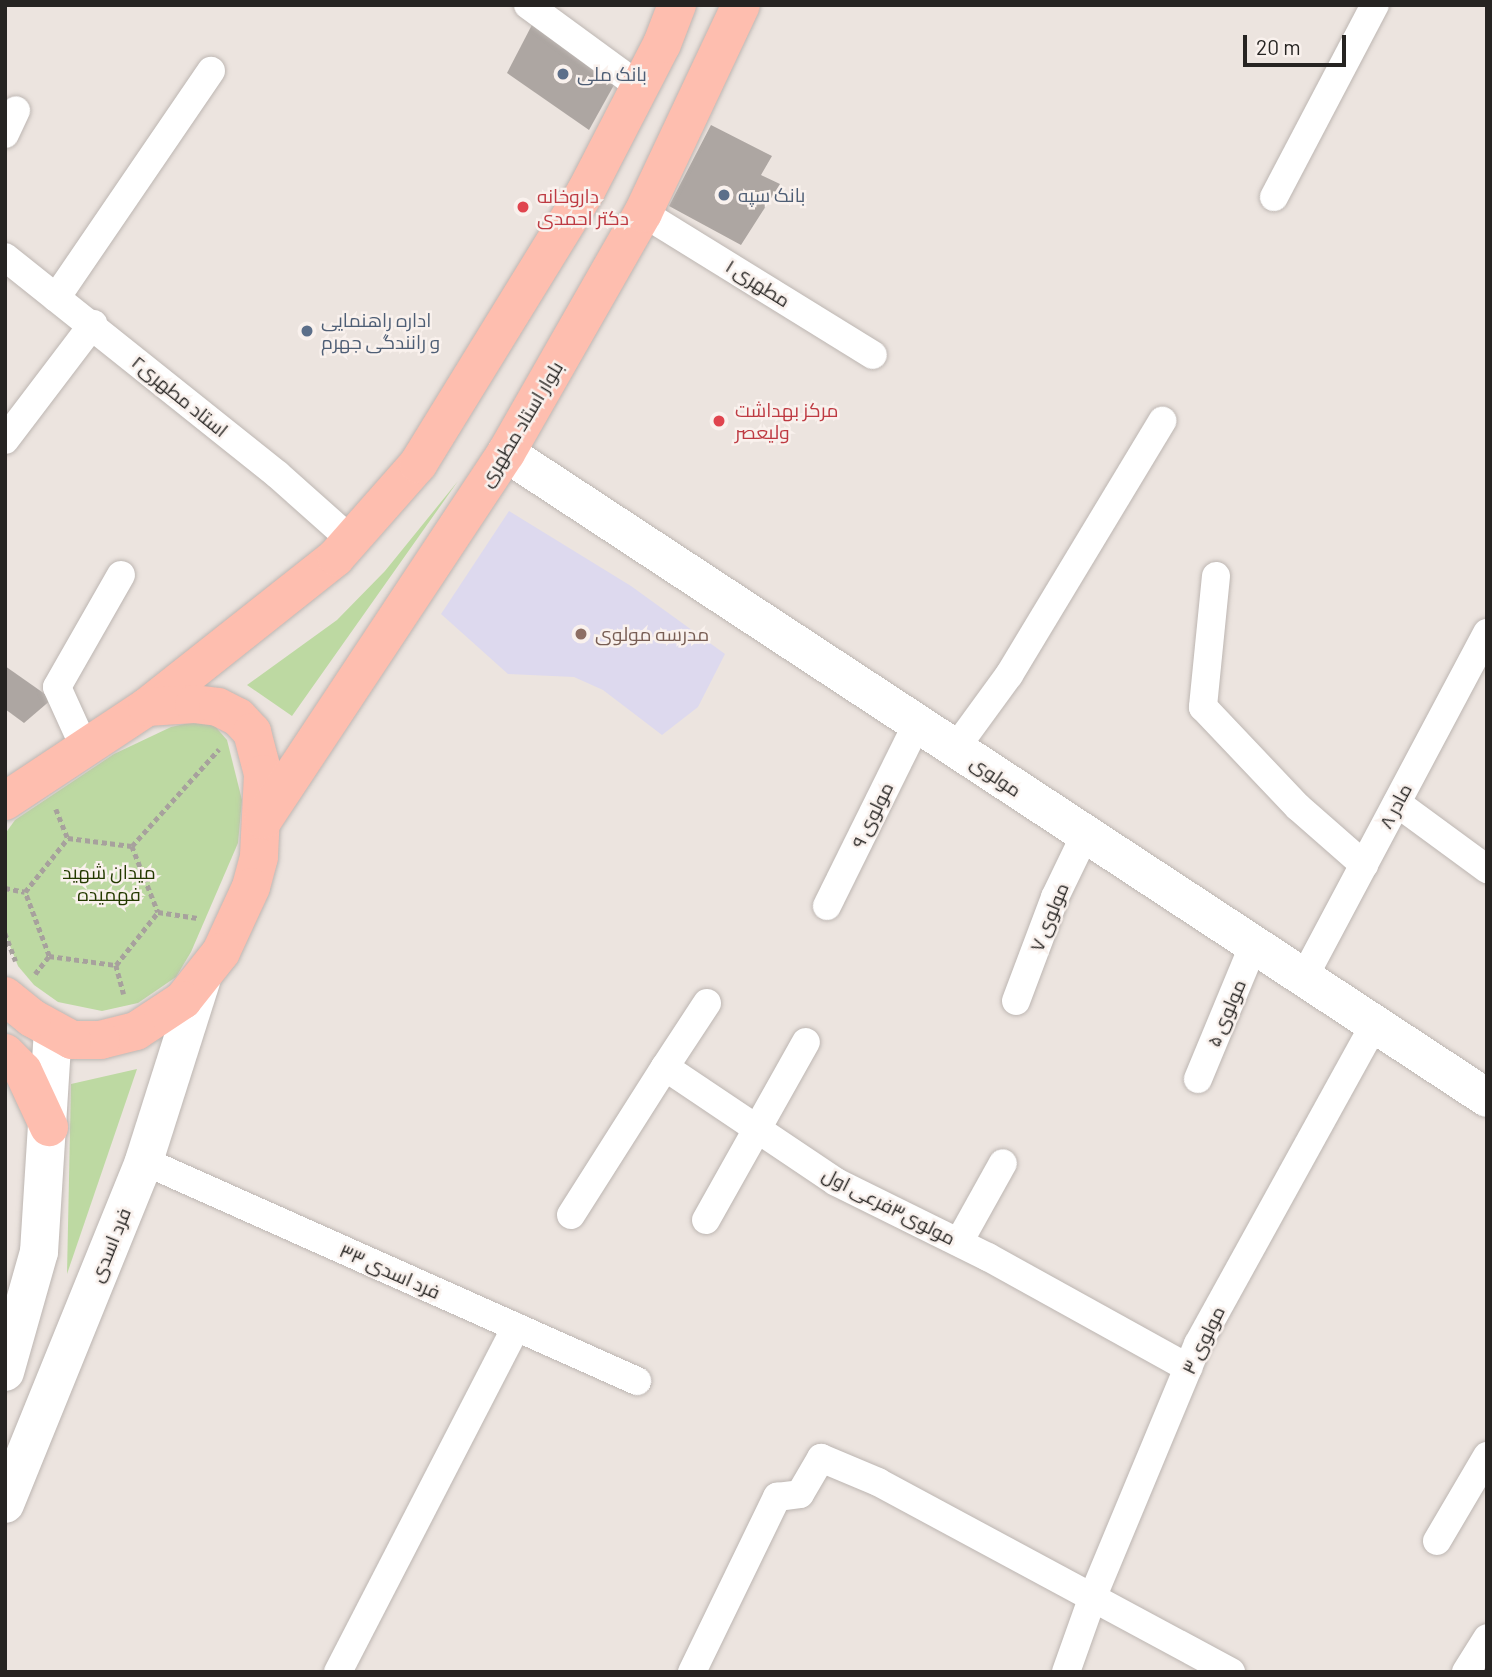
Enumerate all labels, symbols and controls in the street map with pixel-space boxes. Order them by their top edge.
scale bar [1247,21,1350,65]
text: 20 m [1256,34,1301,59]
place label: بانک ملی [577,63,647,85]
marker: بانک ملی [555,66,571,82]
place label: بانک سپه [738,184,805,206]
place label: داروخانه دکتر احمدی [537,185,629,229]
marker: بانک سپه [716,187,732,203]
marker: داروخانه دکتر احمدی [515,199,531,215]
street label: مطهری ۱ [722,254,794,312]
place label: اداره راهنمایی و رانندگی جهرم [321,309,440,353]
marker: اداره راهنمایی و رانندگی جهرم [299,323,315,339]
street label: استاد مطهری۲ [127,350,233,442]
street label: بلوار استاد مطهری [475,357,567,491]
place label: مرکز بهداشت ولیعصر [735,399,838,443]
marker: مرکز بهداشت ولیعصر [709,411,729,431]
place label: مدرسه مولوی [595,623,709,645]
marker: مدرسه مولوی [573,626,589,642]
street label: مولوی [966,751,1026,801]
street label: مولوی ۹ [846,779,898,851]
street label: مادر ۸ [1374,780,1416,832]
park label: میدان شهید فهمیده [62,861,156,905]
street label: مولوی ۷ [1025,879,1073,955]
street label: مولوی ۵ [1202,976,1250,1050]
street label: مولوی۳فرعی اول [819,1163,959,1249]
street label: فرد اسدی [85,1204,135,1286]
street label: فرد اسدی ۳۳ [336,1239,444,1303]
street label: مولوی ۳ [1177,1302,1229,1378]

